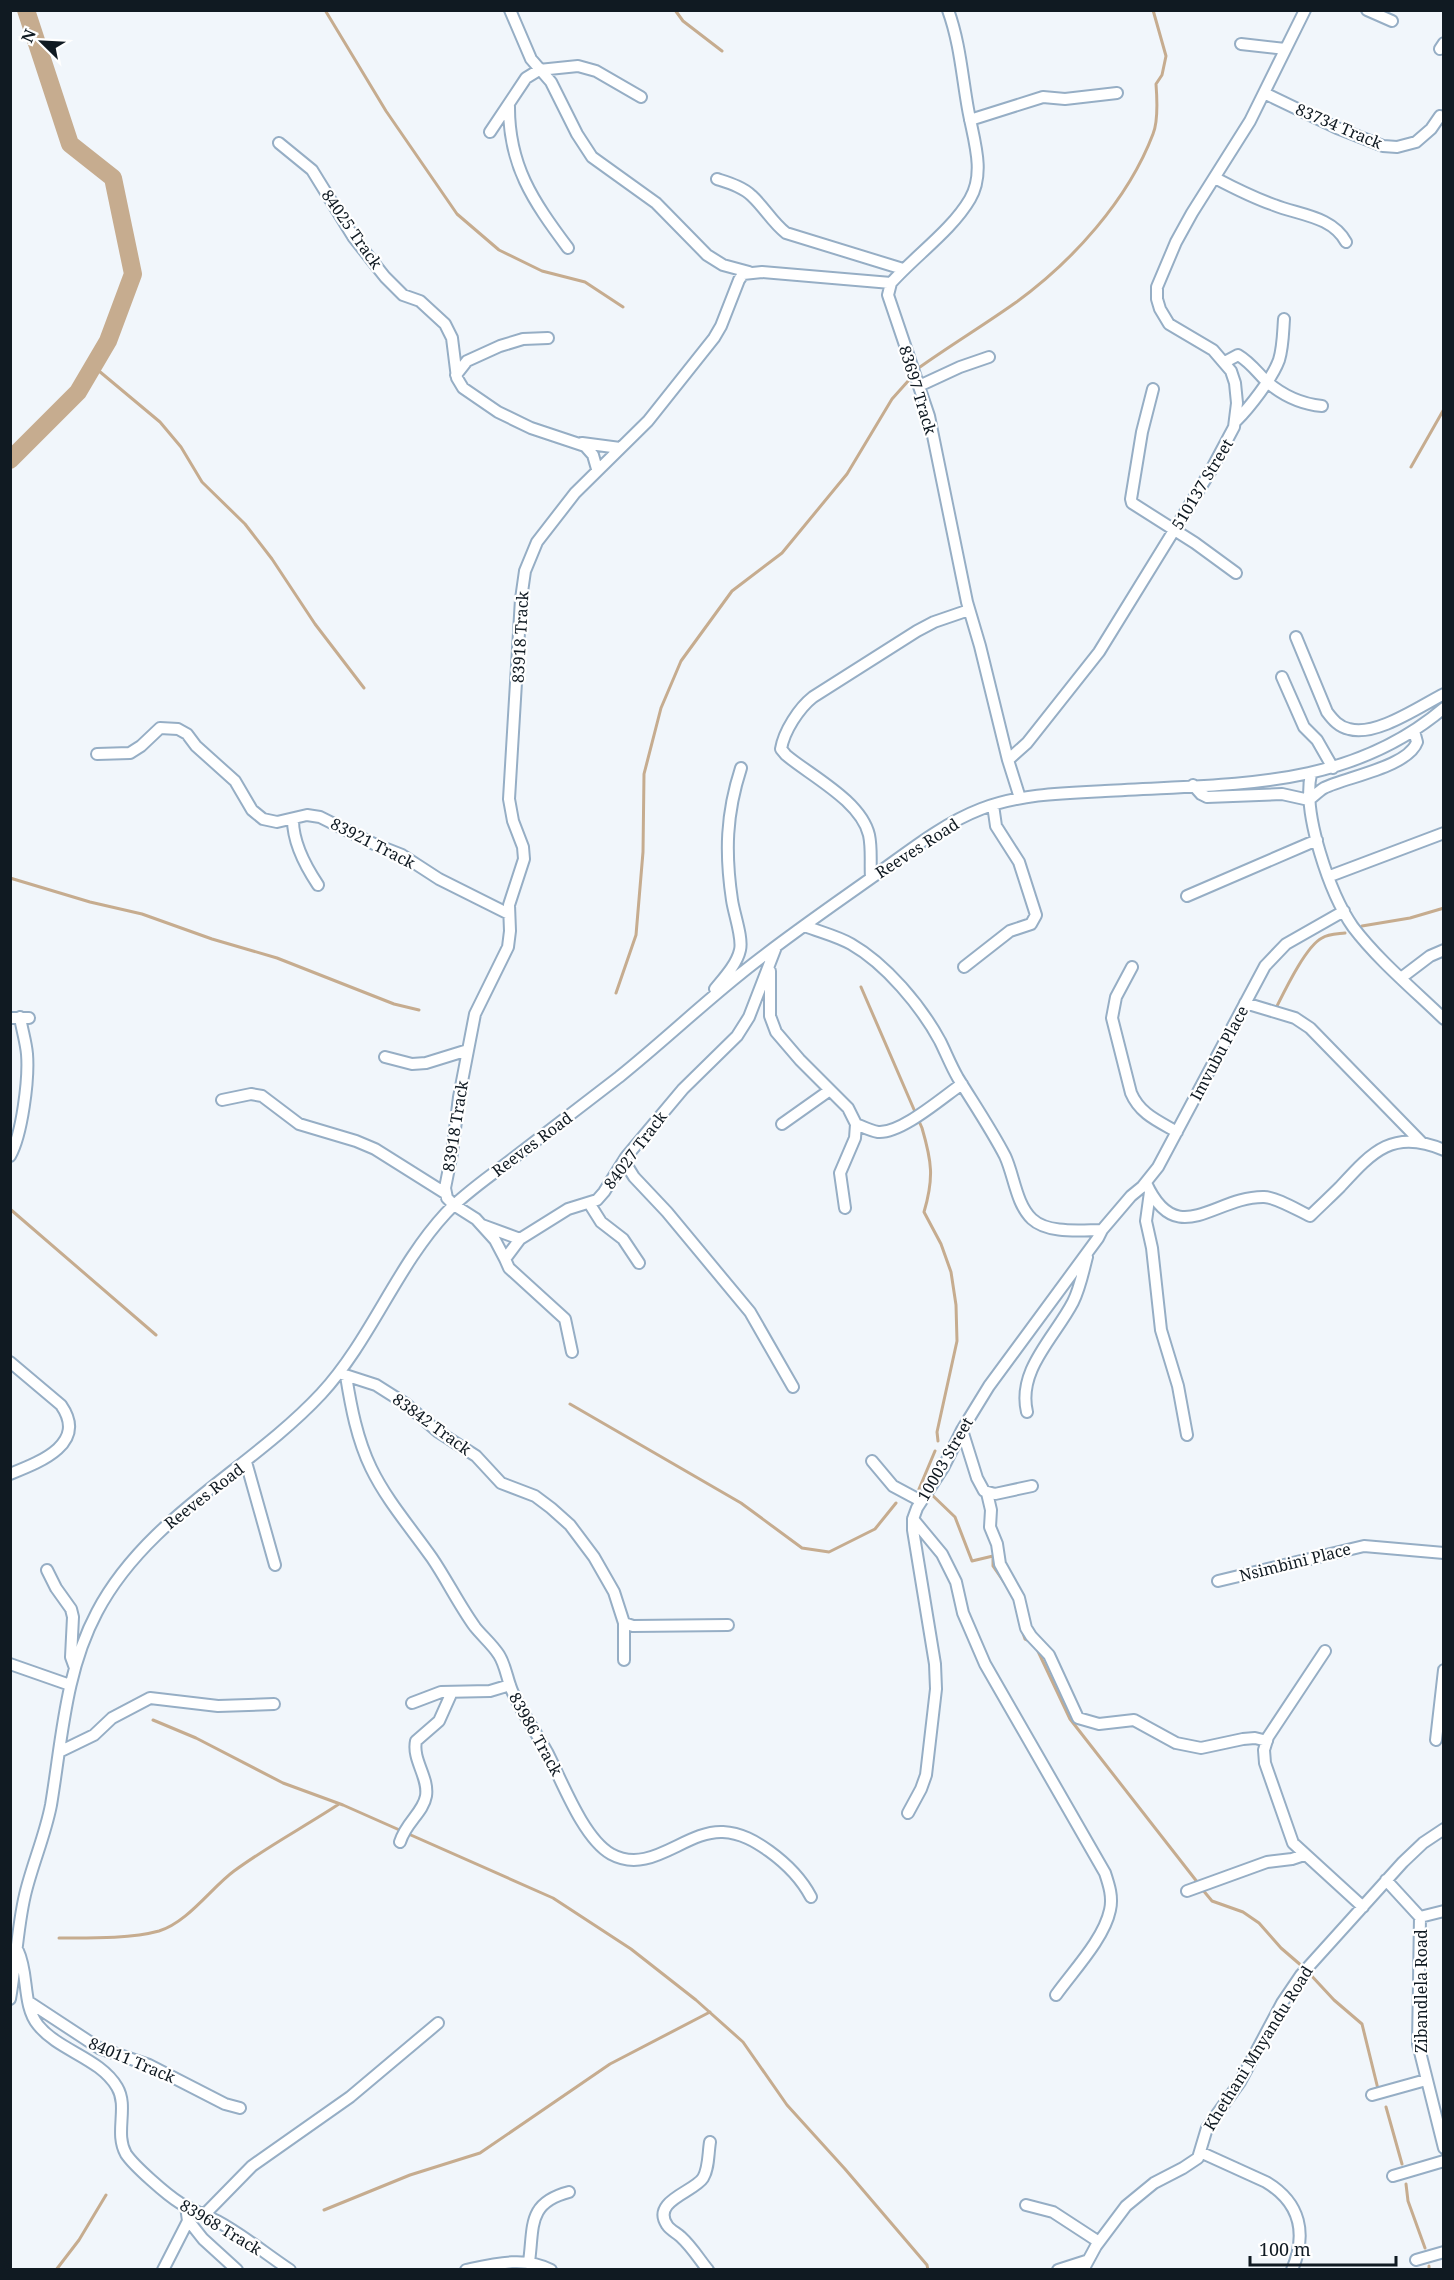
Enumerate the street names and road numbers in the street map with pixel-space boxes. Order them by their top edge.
street label: 83734 Track [1292,98,1386,154]
street label: 84025 Track [317,185,388,274]
street label: 83697 Track [894,343,942,438]
street label: 510137 Street [1166,434,1238,534]
street label: 83918 Track [507,590,533,684]
street label: 83921 Track [327,812,420,874]
street label: Reeves Road [871,813,963,883]
street label: Imvubu Place [1185,1002,1253,1104]
street label: 83918 Track [437,1078,473,1173]
street label: Reeves Road [487,1106,577,1181]
street label: 84027 Track [598,1106,672,1193]
street label: 83842 Track [388,1388,476,1460]
street label: 10003 Street [912,1413,978,1505]
street label: Reeves Road [160,1458,248,1534]
street label: Nsimbini Place [1237,1538,1353,1586]
street label: 83986 Track [504,1688,568,1780]
street label: Zibandlela Road [1410,1929,1432,2053]
street label: Khethani Mnyandu Road [1198,1961,1318,2135]
street label: 84011 Track [85,2032,179,2088]
street label: 83968 Track [176,2194,267,2260]

